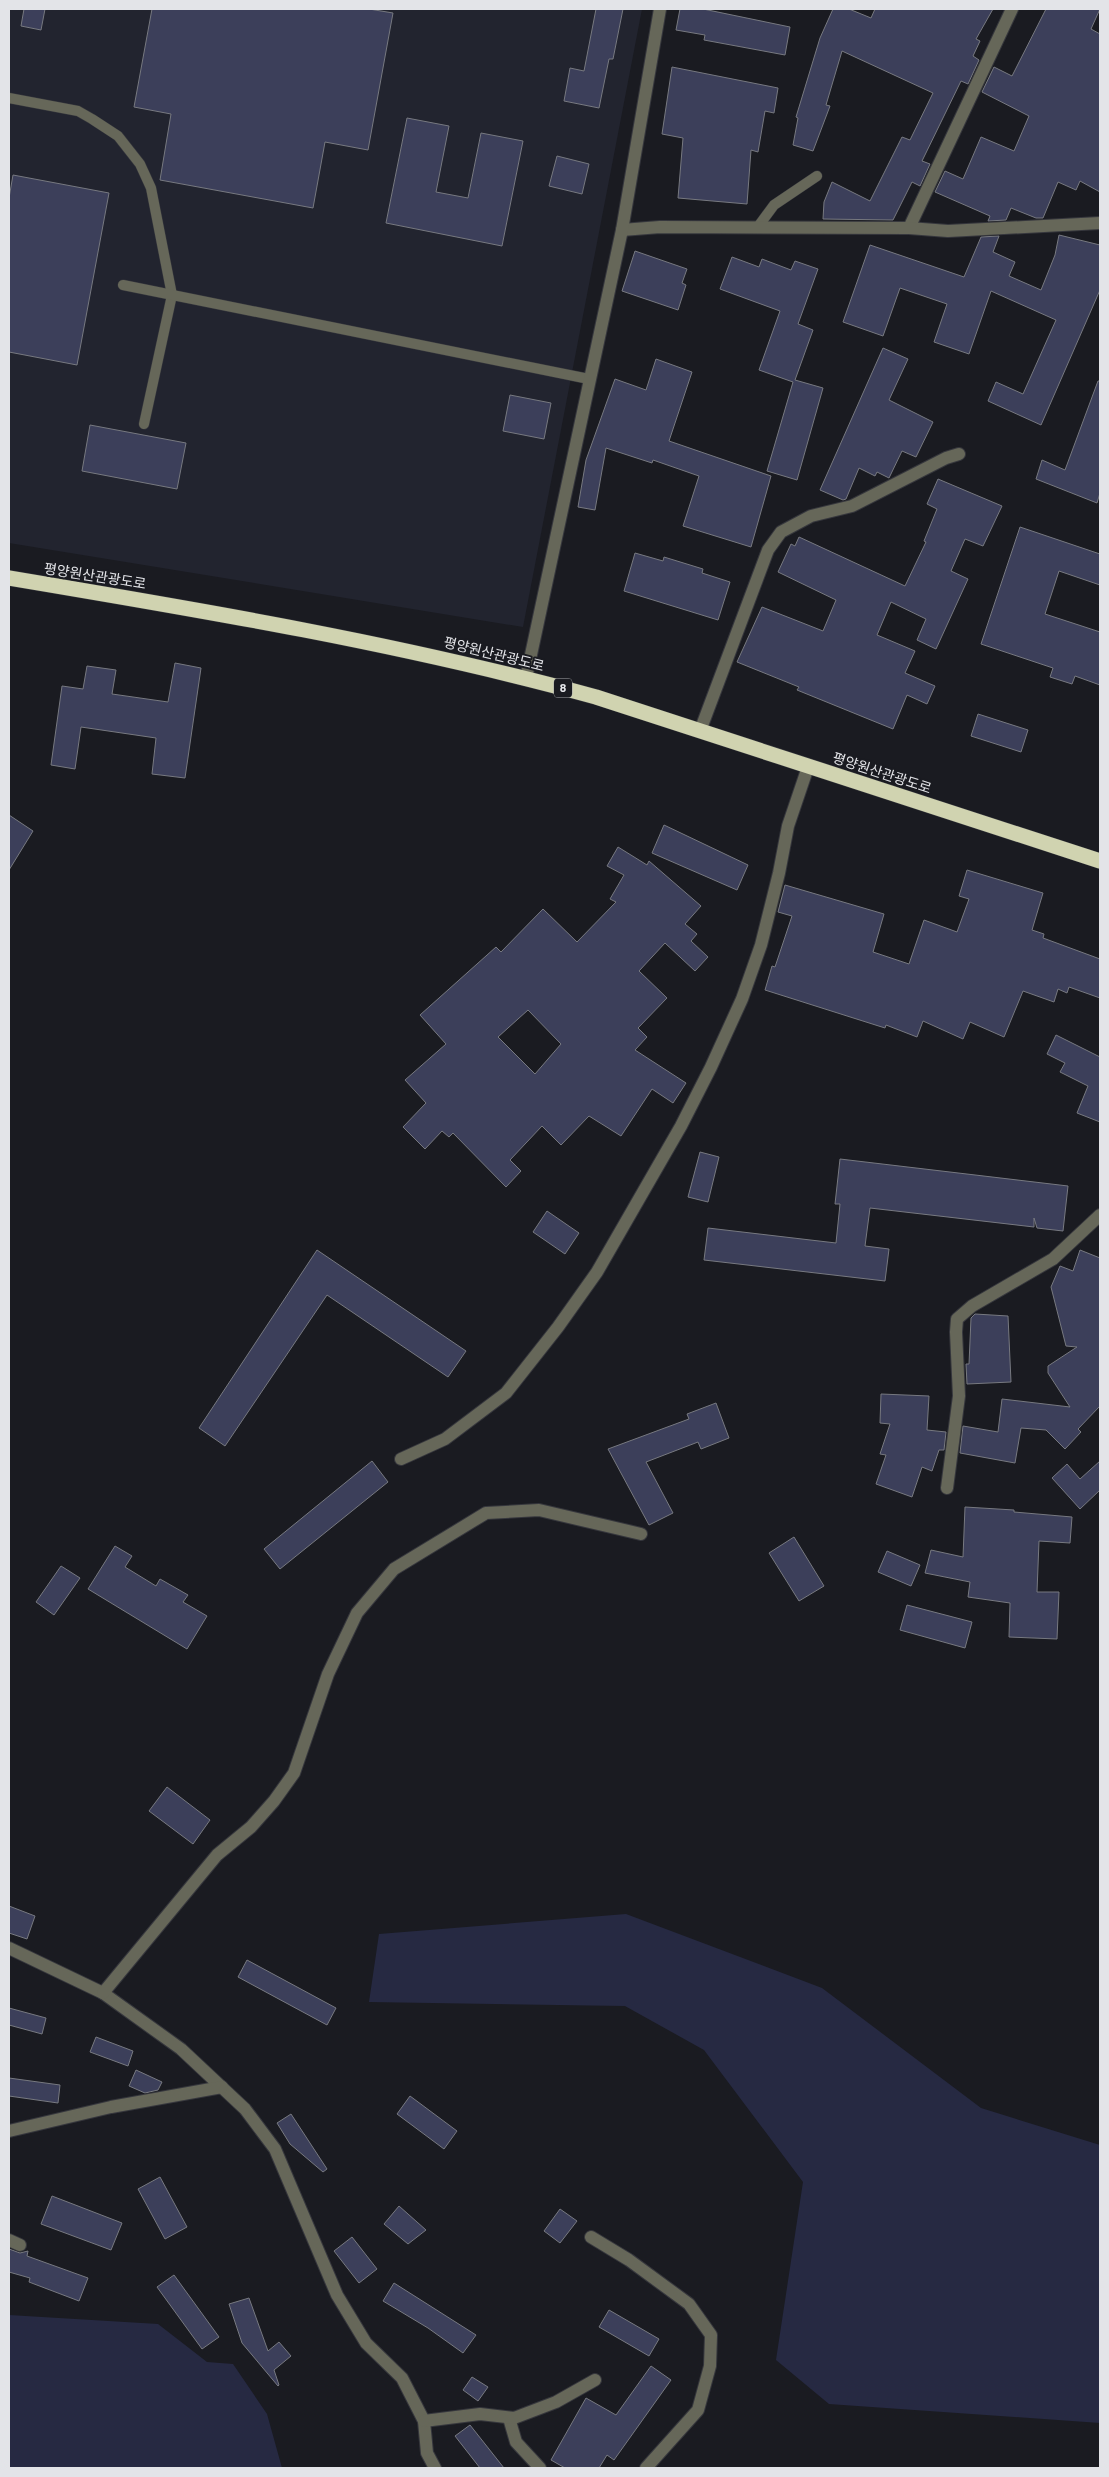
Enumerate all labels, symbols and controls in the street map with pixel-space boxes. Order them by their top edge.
street label: 평양원산관광도로 [43,559,147,592]
street label: 평양원산관광도로 [442,633,546,674]
road number: 8 [554,678,572,698]
street label: 평양원산관광도로 [831,749,934,797]

